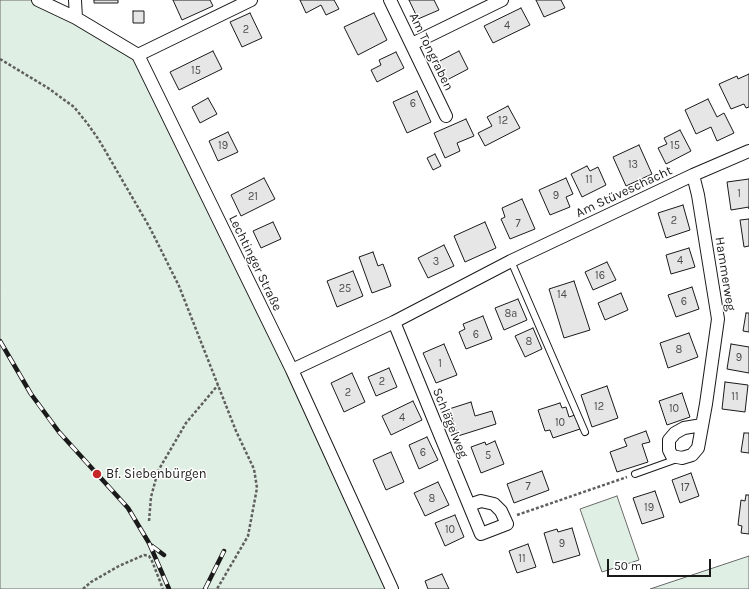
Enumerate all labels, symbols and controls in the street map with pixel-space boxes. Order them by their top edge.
street label: Am Tongraben [405,11,457,93]
house number: 4 [504,19,510,33]
house number: 2 [243,23,249,37]
house number: 15 [191,64,201,78]
house number: 6 [410,97,416,111]
house number: 12 [498,114,508,128]
house number: 19 [218,139,228,153]
house number: 15 [670,139,680,153]
house number: 13 [628,158,638,172]
street label: Am Stüveschacht [573,163,675,221]
house number: 11 [585,173,593,187]
house number: 1 [737,187,741,201]
house number: 9 [553,189,559,203]
house number: 21 [248,190,258,204]
street label: Lechtinger Straße [225,212,285,314]
house number: 2 [671,214,677,228]
house number: 7 [515,217,521,231]
street label: Hammerweg [711,236,739,312]
house number: 4 [677,254,683,268]
house number: 3 [433,255,439,269]
house number: 16 [595,269,605,283]
house number: 25 [339,282,351,296]
house number: 14 [557,288,567,302]
house number: 6 [681,295,687,309]
house number: 8a [505,307,517,321]
house number: 6 [473,328,479,342]
house number: 8 [526,335,532,349]
house number: 8 [676,343,682,357]
house number: 9 [736,351,742,365]
house number: 1 [438,357,442,371]
house number: 2 [379,375,385,389]
house number: 2 [345,386,351,400]
street label: Schlägelweg [429,386,471,460]
house number: 11 [731,390,739,404]
house number: 12 [594,400,604,414]
house number: 10 [669,402,679,416]
house number: 4 [399,411,405,425]
house number: 10 [555,416,565,430]
house number: 6 [420,446,426,460]
house number: 5 [485,449,491,463]
place label: Bf. Siebenbürgen [106,466,206,482]
marker: Bf. Siebenbürgen [91,468,103,480]
house number: 7 [525,480,531,494]
house number: 17 [681,481,689,495]
house number: 8 [429,492,435,506]
house number: 19 [644,501,654,515]
house number: 10 [445,523,455,537]
house number: 9 [559,537,565,551]
scale bar [609,551,713,577]
house number: 11 [518,552,526,566]
text: 50 m [614,559,642,573]

